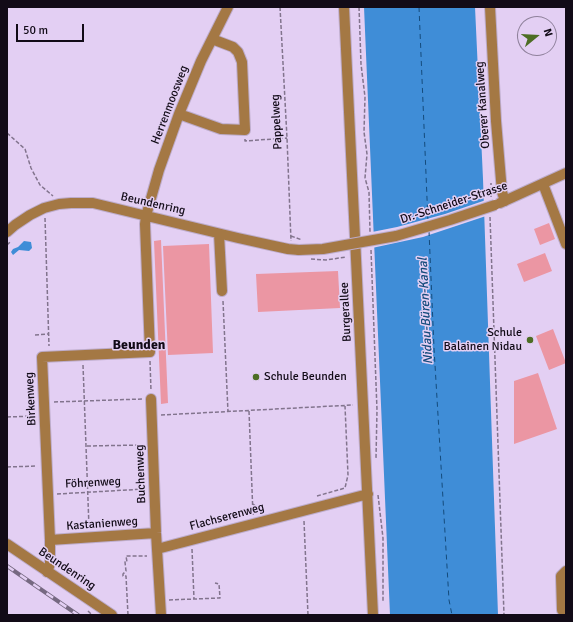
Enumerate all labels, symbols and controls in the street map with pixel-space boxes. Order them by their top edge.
scale bar [18,16,86,42]
north arrow [517,16,557,56]
text: 50 m [23,23,48,38]
text: N [541,27,555,38]
street label: Oberer Kanalweg [473,61,493,149]
street label: Herrenmoosweg [148,63,192,147]
street label: Pappelweg [268,94,286,150]
street label: Dr.-Schneider-Strasse [398,179,510,227]
street label: Beundenring [119,190,187,218]
water label: Nidau-Büren-Kanal [415,257,437,365]
street label: Burgerallee [337,282,355,342]
place label: Schule Balainen Nidau [444,326,522,354]
marker: Schule Balainen Nidau [525,335,535,345]
district label: Beunden [112,337,166,353]
place label: Schule Beunden [264,370,347,384]
street label: Birkenweg [22,372,40,426]
marker: Schule Beunden [251,372,261,382]
street label: Buchenweg [133,444,149,504]
street label: Föhrenweg [65,474,121,492]
street label: Flachserenweg [188,500,266,534]
street label: Kastanienweg [66,514,138,534]
street label: Beundenring [36,545,98,593]

